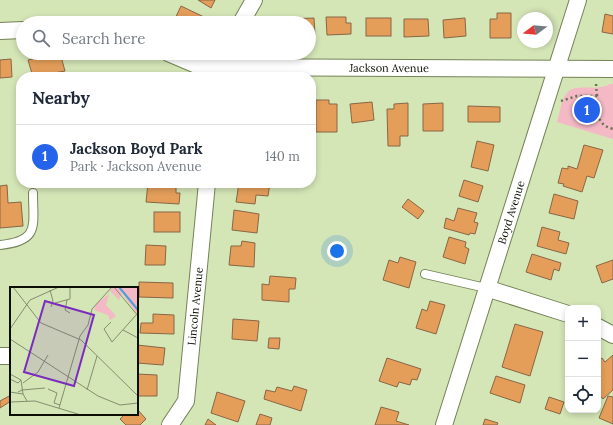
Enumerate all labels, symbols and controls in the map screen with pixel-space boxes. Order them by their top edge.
north arrow [517,12,553,48]
search box [16,16,316,60]
icon: search [30,27,52,49]
text: Search here [62,29,145,48]
street label: Jackson Avenue [348,61,429,75]
text: Nearby [32,87,90,109]
pin: 1 [574,95,600,125]
text: Jackson Boyd Park [70,139,203,158]
text: 1 [42,148,48,165]
text: 140 m [265,148,300,165]
text: Park · Jackson Avenue [70,158,201,175]
street label: Boyd Avenue [494,179,528,246]
your location [327,241,347,261]
street label: Lincoln Avenue [184,267,206,346]
inset map [10,287,138,415]
map controls [565,305,601,413]
button: + [565,305,601,341]
button: − [565,341,601,377]
button: locate [565,377,601,413]

